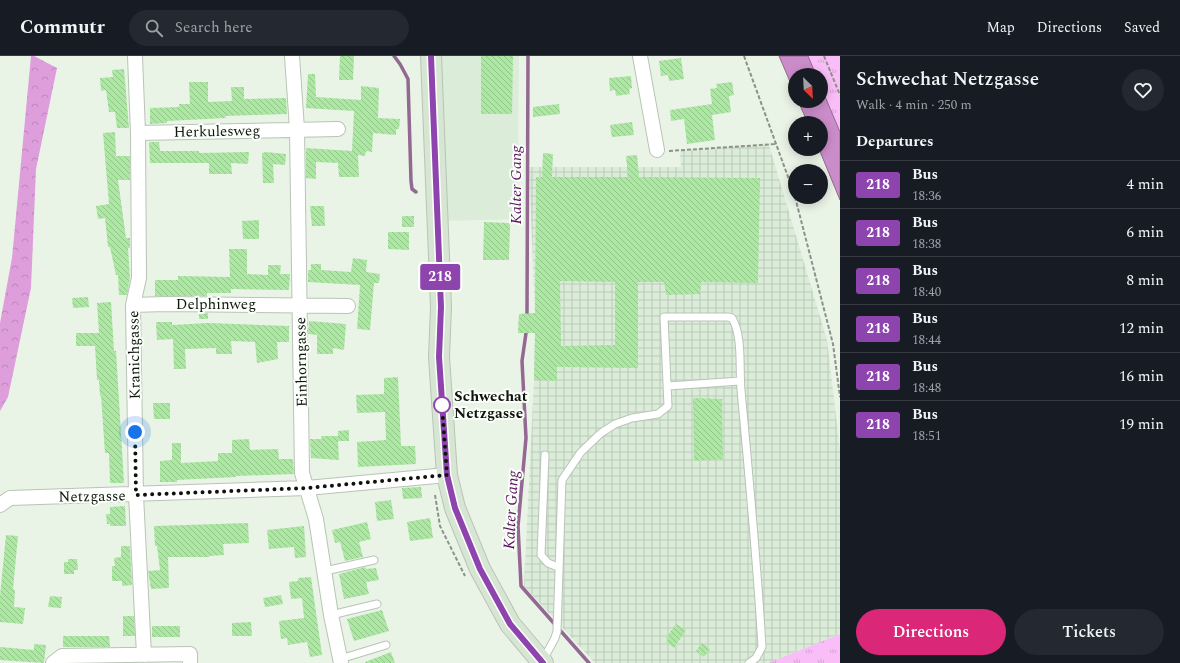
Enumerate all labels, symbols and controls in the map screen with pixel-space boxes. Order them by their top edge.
search box [129,10,409,46]
text: Commutr [20,13,105,42]
text: Search here [175,16,253,39]
icon: search [143,17,165,39]
text: Map [987,17,1015,38]
text: Directions [1037,17,1102,38]
text: Saved [1124,17,1160,38]
text: Schwechat Netzgasse [856,65,1039,94]
north arrow [788,68,828,108]
map controls [788,68,828,204]
button: heart [1122,69,1164,111]
text: Walk · 4 min · 250 m [856,95,972,115]
button: + [788,116,828,156]
street label: Herkulesweg [173,119,261,144]
text: Departures [856,130,934,153]
water label: Kalter Gang [504,145,528,224]
text: Bus [912,163,938,186]
button: − [788,164,828,204]
text: 4 min [1126,173,1164,196]
text: 218 [866,174,890,195]
text: 18:36 [912,186,941,206]
text: Bus [912,211,938,234]
text: 6 min [1126,221,1164,244]
text: 218 [866,222,890,243]
text: 18:38 [912,234,941,254]
text: Bus [912,259,938,282]
line badge: 218 [417,264,463,290]
text: 218 [428,266,452,287]
text: 8 min [1126,269,1164,292]
text: 218 [866,270,890,291]
text: 18:40 [912,282,941,302]
street label: Delphinweg [176,293,256,316]
text: Bus [912,307,938,330]
street label: Kranichgasse [122,310,147,400]
street label: Einhorngasse [289,317,314,407]
text: 12 min [1119,317,1164,340]
text: 218 [866,318,890,339]
text: 18:44 [912,330,941,350]
text: Bus [912,355,938,378]
text: 16 min [1119,365,1164,388]
text: 218 [866,366,890,387]
text: 18:48 [912,378,941,398]
place label: Schwechat Netzgasse [454,385,528,425]
marker: Schwechat Netzgasse [433,396,451,414]
text: Bus [912,403,938,426]
text: 19 min [1119,413,1164,436]
text: 218 [866,414,890,435]
your location [125,422,145,442]
text: 18:51 [912,426,941,446]
water label: Kalter Gang [497,469,525,550]
street label: Netzgasse [58,484,126,509]
button: Directions [856,609,1006,655]
button: Tickets [1014,609,1164,655]

